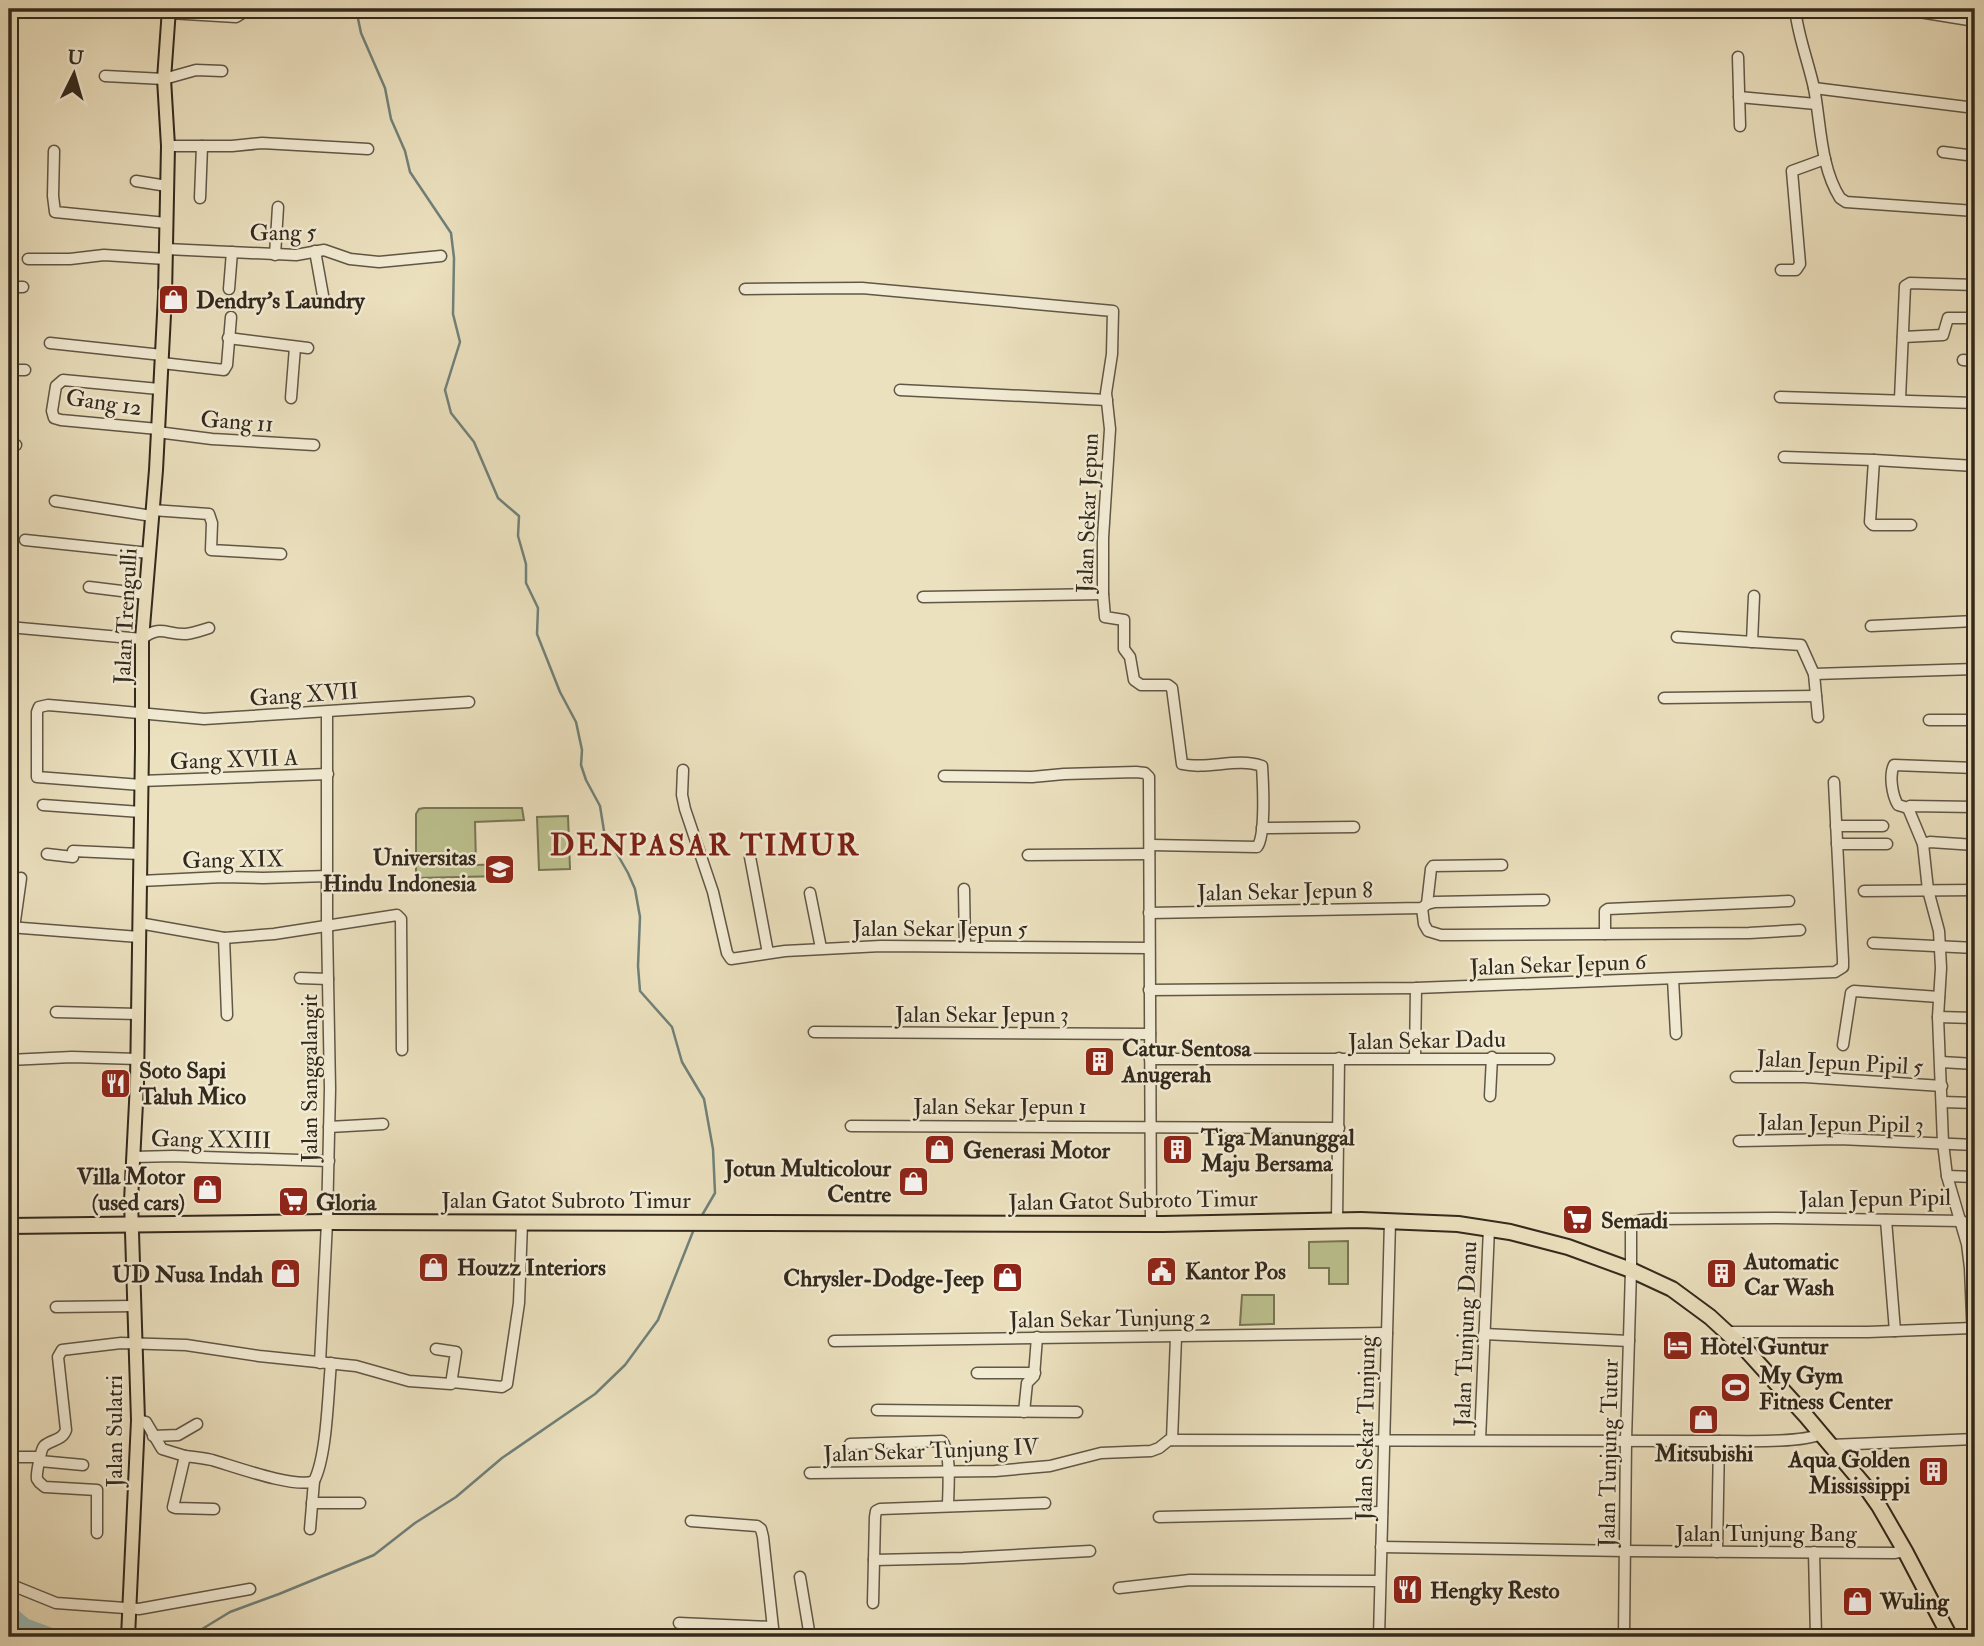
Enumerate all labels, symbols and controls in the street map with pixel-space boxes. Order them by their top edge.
north arrow [38,38,108,108]
text: U [66,45,84,71]
street label: Gang 5 [249,217,317,248]
shop icon: Dendry's Laundry [156,283,190,317]
place label: Dendry's Laundry [196,286,366,316]
street label: Gang 12 [64,383,144,422]
street label: Gang 11 [199,404,275,439]
street label: Jalan Sekar Jepun [1070,432,1106,595]
street label: Jalan Trengulli [107,547,144,686]
street label: Gang XVII [248,676,360,713]
street label: Gang XVII A [169,743,299,776]
district label: DENPASAR TIMUR [550,827,860,864]
place label: Universitas Hindu Indonesia [323,843,478,898]
street label: Gang XIX [182,844,284,875]
school or university icon: Universitas Hindu Indonesia [482,853,516,887]
street label: Jalan Sekar Jepun 8 [1196,875,1373,909]
street label: Jalan Sekar Jepun 5 [851,914,1028,944]
street label: Jalan Sekar Jepun 6 [1468,947,1648,983]
street label: Jalan Sanggalangit [295,994,324,1163]
street label: Jalan Sekar Jepun 3 [894,1000,1069,1030]
street label: Jalan Sekar Dadu [1347,1025,1506,1056]
place label: Catur Sentosa Anugerah [1121,1034,1252,1090]
building icon: Catur Sentosa Anugerah [1082,1044,1116,1078]
street label: Jalan Jepun Pipil 5 [1755,1044,1924,1082]
place label: Soto Sapi Taluh Mico [138,1056,246,1111]
restaurant icon: Soto Sapi Taluh Mico [99,1066,133,1100]
street label: Jalan Sekar Jepun 1 [912,1092,1087,1122]
street label: Jalan Jepun Pipil 3 [1757,1108,1924,1140]
place label: Tiga Manunggal Maju Bersama [1200,1123,1356,1178]
street label: Gang XXIII [151,1124,271,1155]
shop icon: Generasi Motor [923,1133,957,1167]
building icon: Tiga Manunggal Maju Bersama [1161,1133,1195,1167]
place label: Generasi Motor [963,1136,1111,1165]
place label: Jotun Multicolour Centre [724,1154,891,1209]
place label: Villa Motor (used cars) [76,1162,185,1217]
shop icon: Jotun Multicolour Centre [897,1164,931,1198]
shop icon: Villa Motor (used cars) [191,1172,225,1206]
street label: Jalan Jepun Pipil [1798,1183,1951,1215]
street label: Jalan Gatot Subroto Timur [1007,1184,1258,1217]
supermarket icon: Gloria [276,1185,310,1219]
street label: Jalan Gatot Subroto Timur [440,1186,691,1215]
place label: Gloria [316,1188,378,1217]
supermarket icon: Semadi [1561,1203,1595,1237]
place label: Semadi [1601,1206,1668,1235]
street label: Jalan Tunjung Danu [1448,1241,1483,1428]
place label: Automatic Car Wash [1743,1247,1840,1302]
shop icon: Houzz Interiors [417,1250,451,1284]
place label: Houzz Interiors [457,1253,606,1282]
public building icon: Kantor Pos [1145,1254,1179,1288]
shop icon: UD Nusa Indah [269,1257,303,1291]
place label: Kantor Pos [1185,1257,1286,1286]
building icon: Automatic Car Wash [1704,1257,1738,1291]
place label: UD Nusa Indah [112,1260,263,1289]
shop icon: Chrysler-Dodge-Jeep [990,1261,1024,1295]
place label: Chrysler-Dodge-Jeep [783,1264,984,1294]
street label: Jalan Sekar Tunjung 2 [1008,1302,1211,1335]
hotel icon: Hotel Guntur [1660,1329,1694,1363]
place label: Hotel Guntur [1700,1332,1829,1361]
street label: Jalan Sekar Tunjung [1349,1335,1382,1522]
street label: Jalan Tunjung Tutur [1592,1358,1625,1548]
place label: My Gym Fitness Center [1758,1361,1893,1416]
sports icon: My Gym Fitness Center [1719,1371,1753,1405]
street label: Jalan Sulatri [100,1375,129,1488]
shop icon: Mitsubishi [1687,1402,1721,1436]
street label: Jalan Sekar Tunjung IV [822,1432,1040,1469]
place label: Mitsubishi [1654,1439,1753,1468]
place label: Aqua Golden Mississippi [1787,1445,1910,1501]
building icon: Aqua Golden Mississippi [1916,1455,1950,1489]
street label: Jalan Tunjung Bang [1674,1519,1858,1548]
restaurant icon: Hengky Resto [1390,1573,1424,1607]
place label: Hengky Resto [1430,1576,1560,1606]
shop icon: Wuling [1840,1584,1874,1618]
place label: Wuling [1879,1587,1951,1617]

